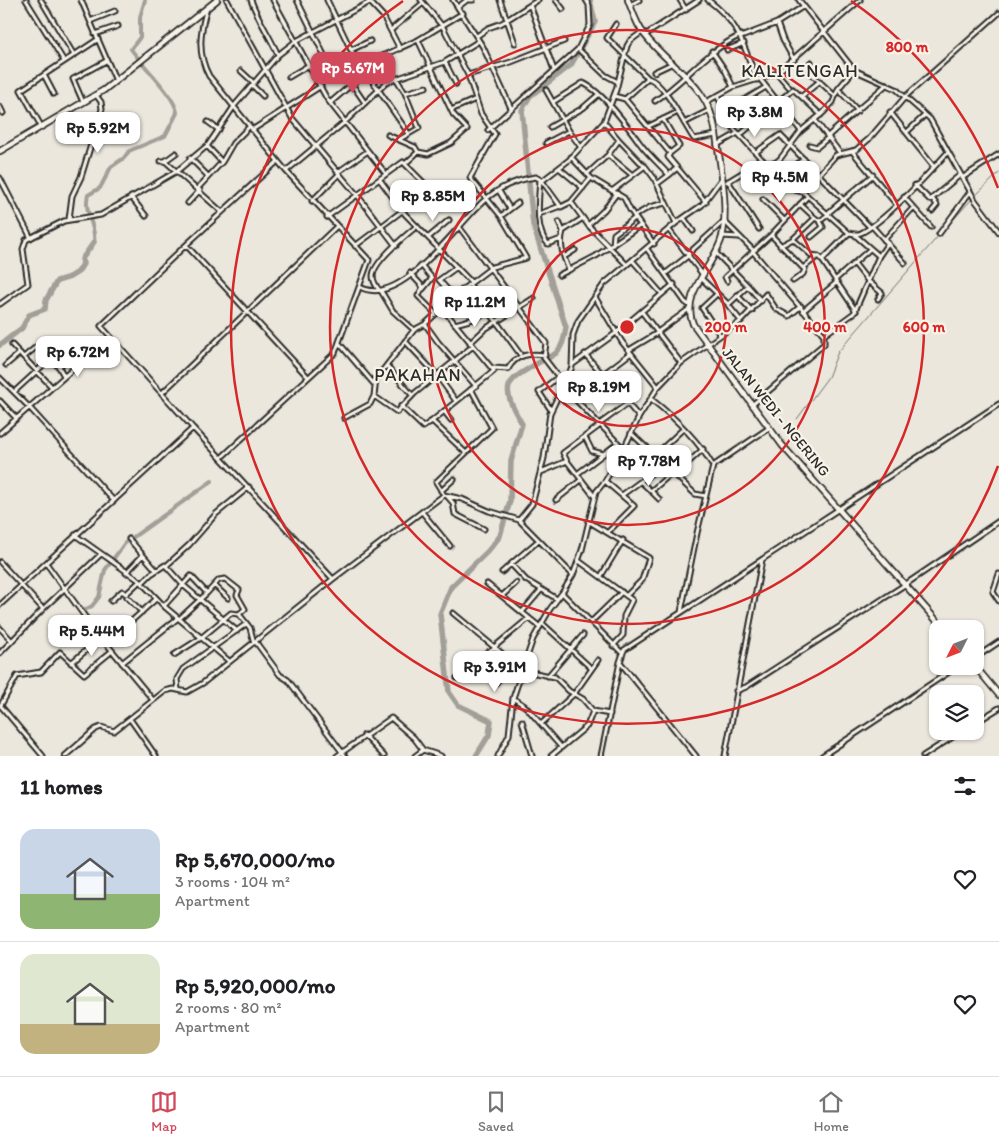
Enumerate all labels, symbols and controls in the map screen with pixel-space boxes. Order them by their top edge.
text: 800 m [886,38,929,56]
pin: Rp 5.67M [301,52,405,94]
text: Rp 5.67M [321,58,385,77]
district label: KALITENGAH [741,60,859,82]
pin: Rp 3.8M [709,96,801,138]
text: Rp 3.8M [727,102,783,121]
pin: Rp 5.92M [46,112,150,154]
text: Rp 5.92M [66,118,130,137]
pin: Rp 4.5M [734,160,826,203]
text: Rp 4.5M [752,167,808,186]
pin: Rp 8.85M [381,180,485,222]
text: Rp 8.85M [401,186,465,205]
pin: Rp 11.2M [423,286,527,328]
text: Rp 11.2M [444,292,506,311]
centre of rings [618,318,636,336]
text: 200 m [705,318,748,336]
text: 400 m [803,318,847,336]
text: 600 m [903,318,946,336]
pin: Rp 6.72M [26,336,130,378]
text: Rp 6.72M [46,342,110,361]
street label: JALAN WEDI - NGERING [718,344,834,480]
district label: PAKAHAN [374,364,462,386]
pin: Rp 8.19M [547,370,651,413]
text: Rp 8.19M [568,377,630,396]
pin: Rp 7.78M [597,444,701,487]
text: Rp 7.78M [618,451,680,470]
pin: Rp 5.44M [40,614,144,657]
north arrow [929,620,984,675]
map controls [929,620,984,740]
text: Rp 5.44M [59,621,125,640]
pin: Rp 3.91M [443,650,547,693]
text: Rp 3.91M [464,657,526,676]
button: layers [929,685,984,740]
icon: filters [951,772,979,800]
text: 11 homes [20,774,103,799]
text: Rp 5,670,000/mo [175,847,335,872]
icon: home [60,849,120,909]
icon: heart [951,865,979,893]
text: 3 rooms · 104 m² [175,872,290,891]
text: Apartment [175,891,250,910]
text: Rp 5,920,000/mo [175,973,335,998]
icon: home [60,974,120,1034]
icon: heart [951,990,979,1018]
text: 2 rooms · 80 m² [175,998,281,1017]
text: Apartment [175,1017,250,1036]
tab: Map [150,1088,178,1135]
tab: Saved [478,1088,514,1135]
tab: Home [814,1088,849,1135]

